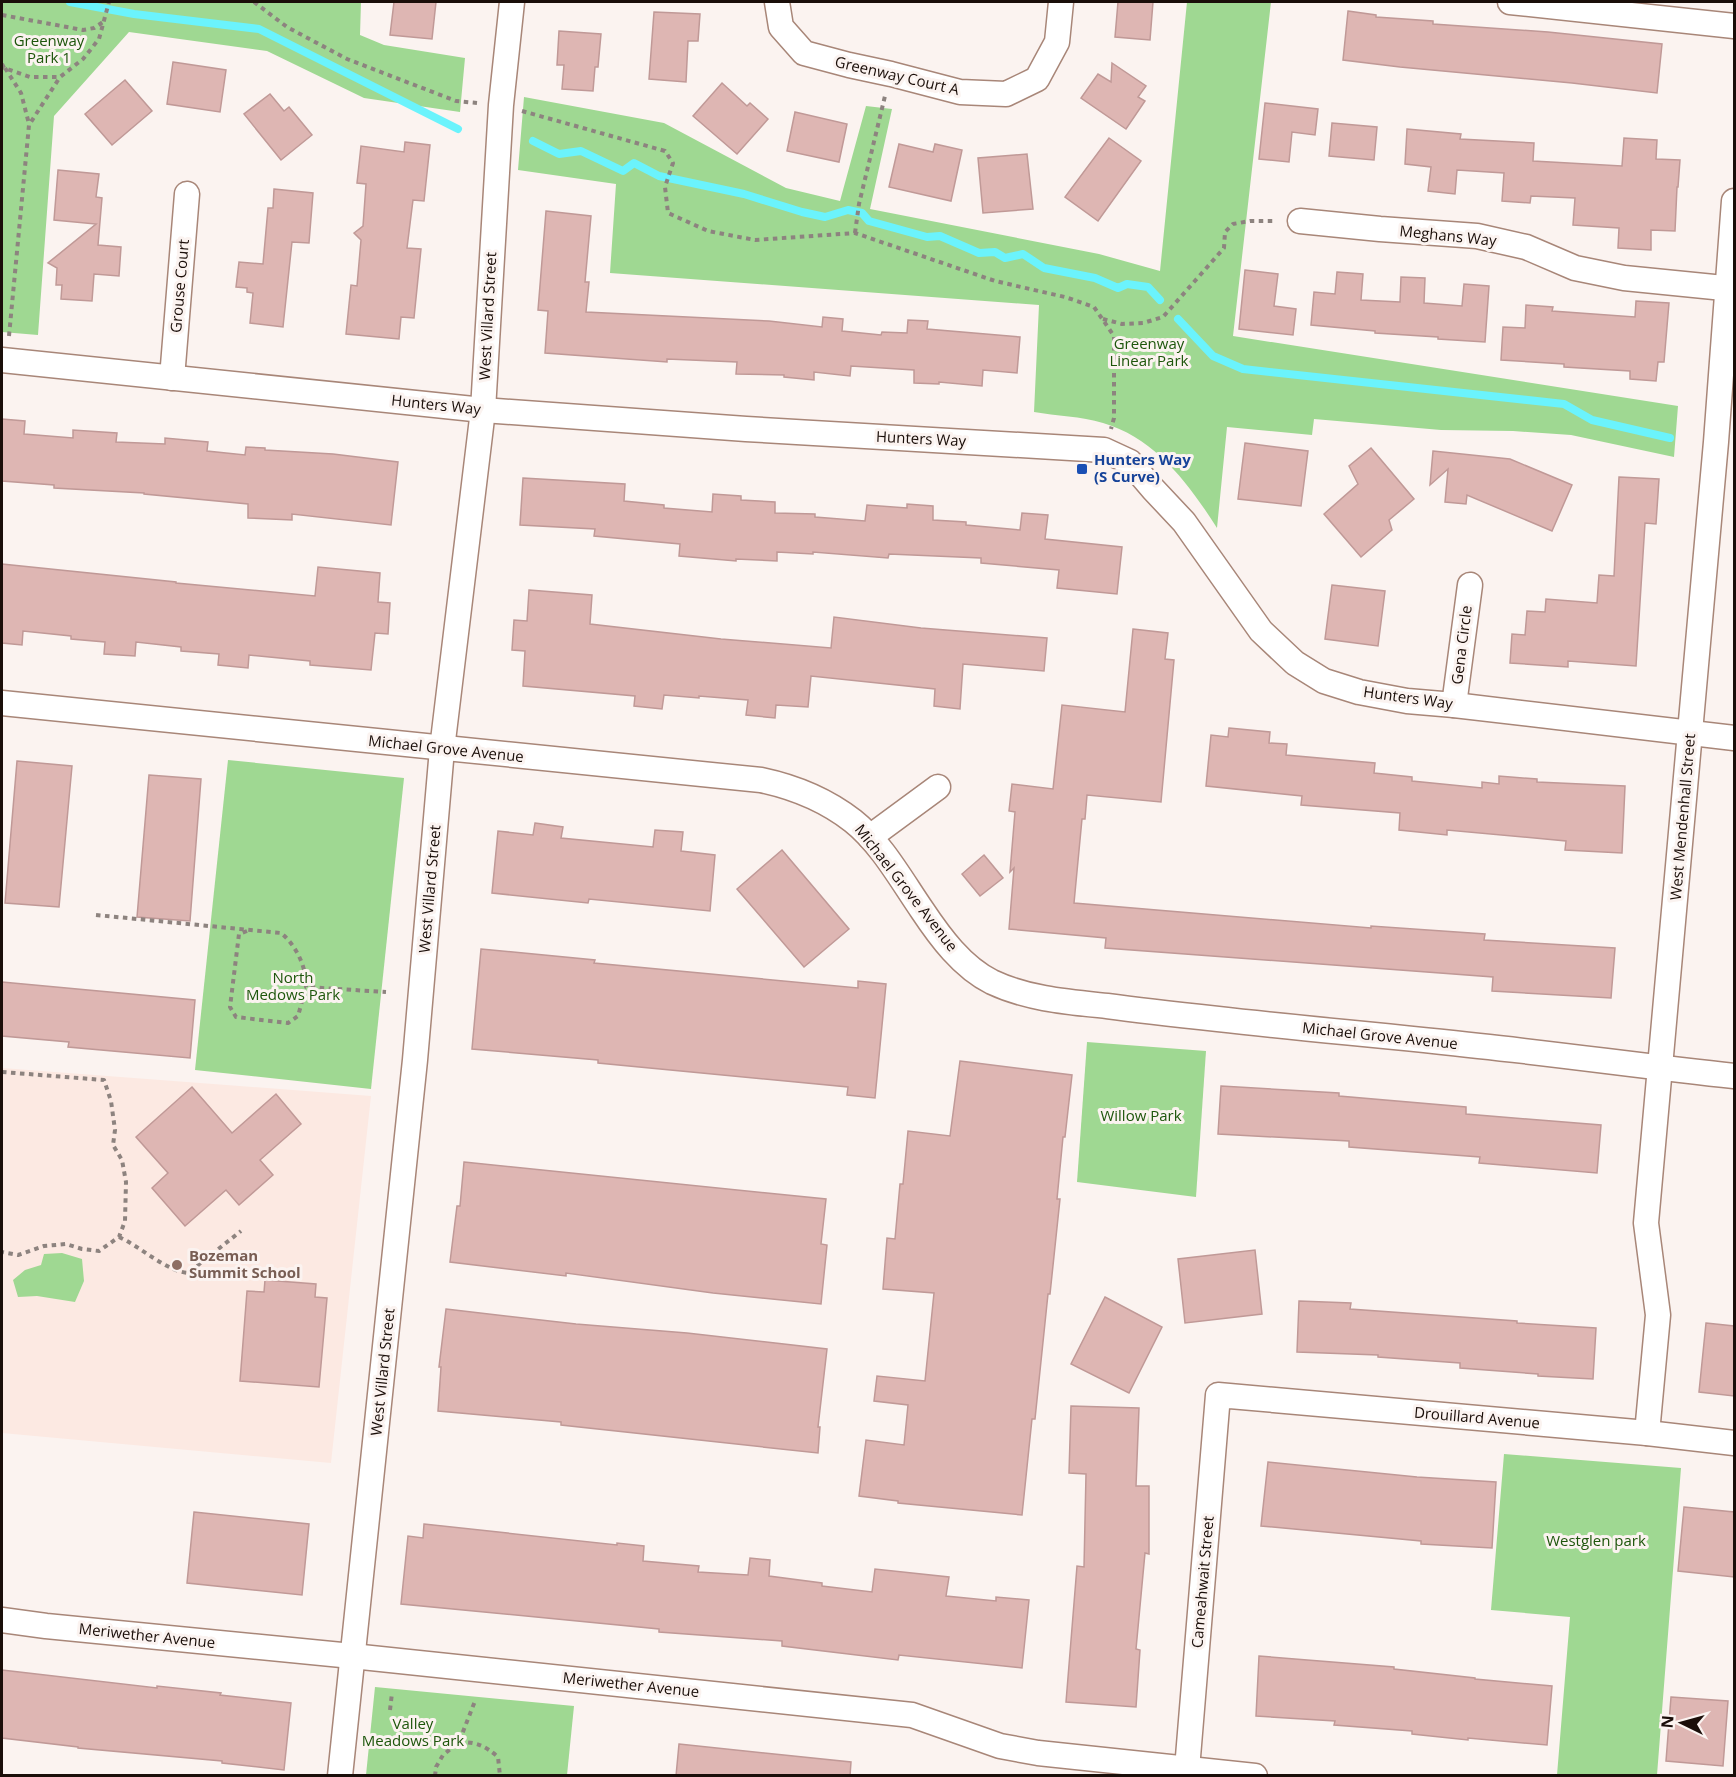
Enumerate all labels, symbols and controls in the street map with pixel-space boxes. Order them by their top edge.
park label: Greenway Park 1 [14,30,85,67]
street label: Greenway Court A [833,51,962,99]
street label: Meghans Way [1399,220,1498,250]
street label: Grouse Court [165,238,193,334]
street label: West Villard Street [474,251,500,381]
park label: Greenway Linear Park [1110,333,1189,370]
street label: Hunters Way [390,389,482,419]
street label: Hunters Way [876,426,967,450]
place label: Hunters Way (S Curve) [1094,449,1191,486]
marker: Hunters Way (S Curve) [1075,462,1089,476]
street label: Gena Circle [1446,604,1476,686]
street label: Hunters Way [1362,681,1455,713]
street label: Michael Grove Avenue [367,730,525,766]
street label: West Mendenhall Street [1665,733,1699,901]
street label: Michael Grove Avenue [851,820,963,955]
street label: West Villard Street [413,824,445,954]
park label: North Medows Park [246,967,340,1004]
street label: Michael Grove Avenue [1301,1017,1459,1053]
park label: Willow Park [1100,1105,1182,1125]
place label: Bozeman Summit School [189,1245,301,1282]
marker: Bozeman Summit School [170,1258,184,1272]
street label: West Villard Street [365,1307,399,1437]
street label: Drouillard Avenue [1413,1402,1541,1432]
street label: Cameahwait Street [1186,1515,1218,1649]
park label: Westglen park [1546,1530,1646,1550]
street label: Meriwether Avenue [78,1618,216,1652]
street label: Meriwether Avenue [562,1667,700,1701]
north arrow [1652,1693,1712,1753]
park label: Valley Meadows Park [362,1713,464,1750]
text: N [1656,1714,1679,1729]

